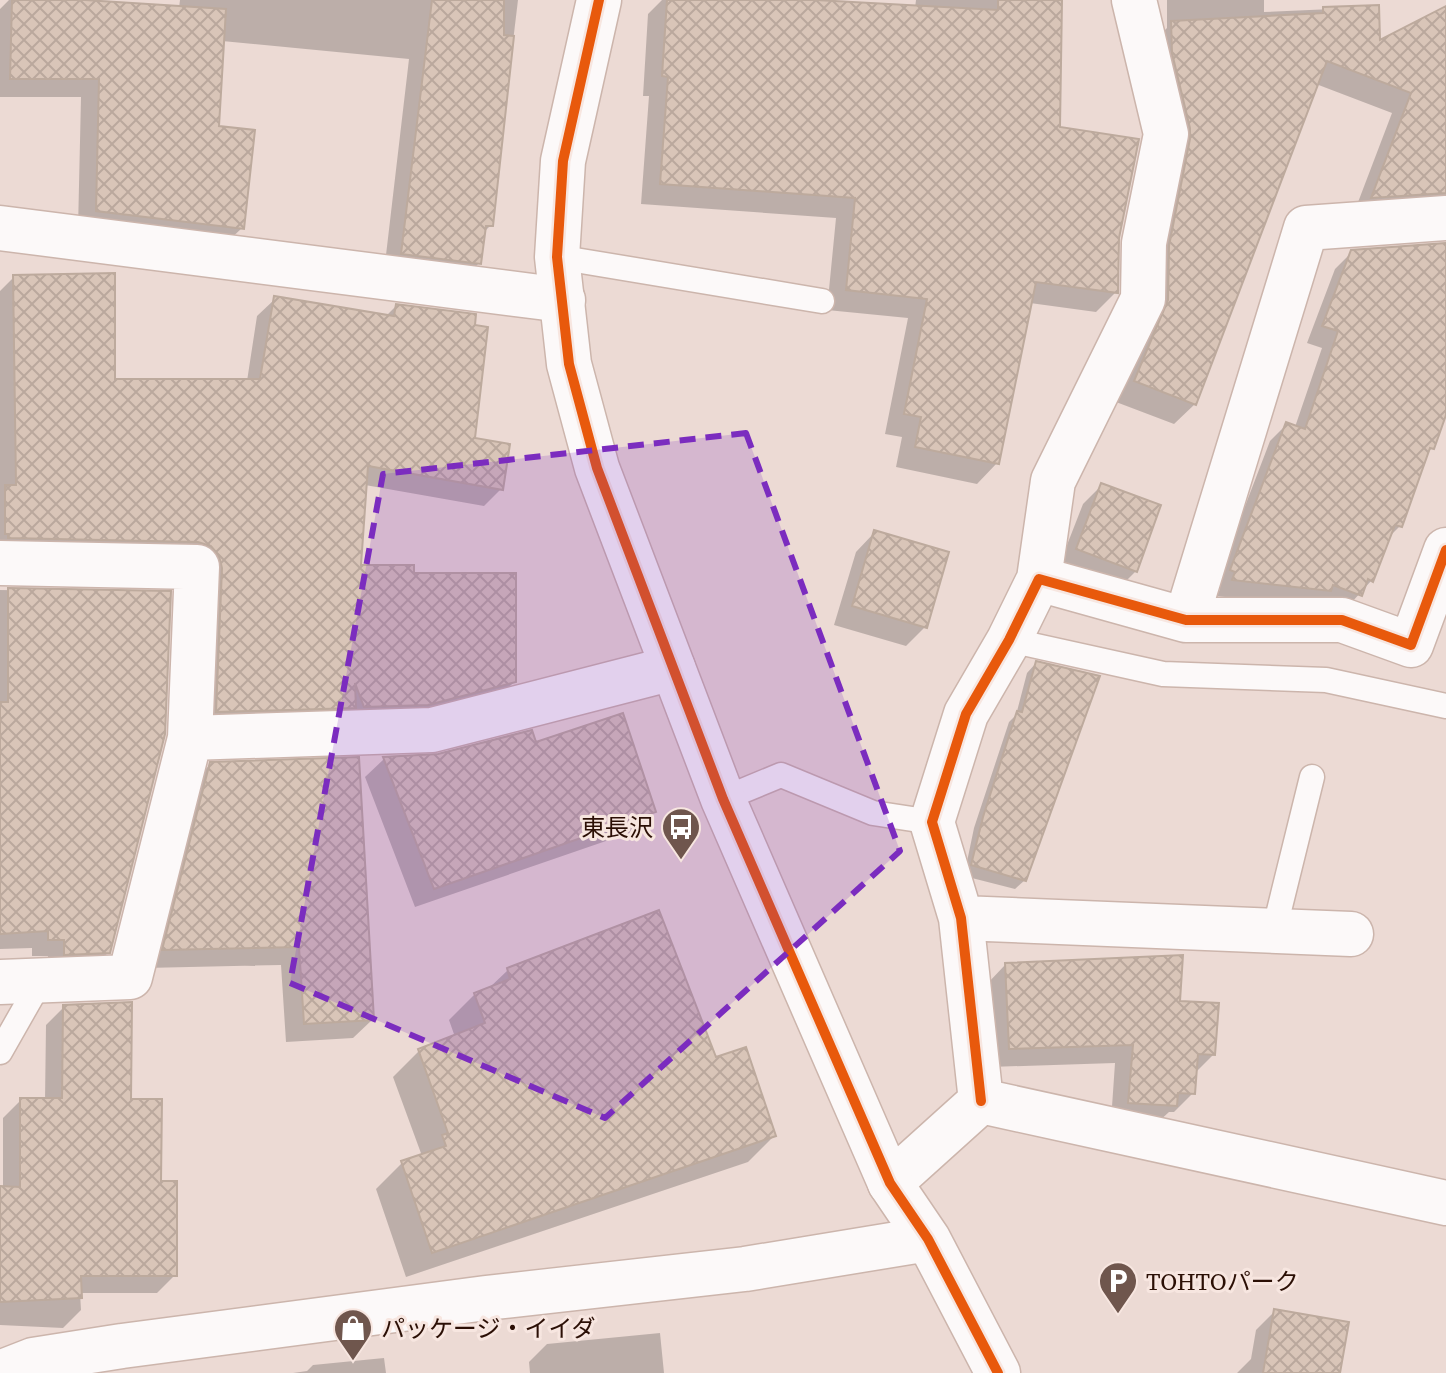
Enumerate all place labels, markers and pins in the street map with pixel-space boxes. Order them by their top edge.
bus stop icon: 東長沢 [660,806,702,861]
place label: 東長沢 [581,811,653,844]
parking icon: TOHTOパーク [1097,1260,1139,1315]
place label: TOHTOパーク [1146,1265,1299,1298]
shop icon: パッケージ・イイダ [332,1307,374,1362]
place label: パッケージ・イイダ [381,1312,596,1345]

